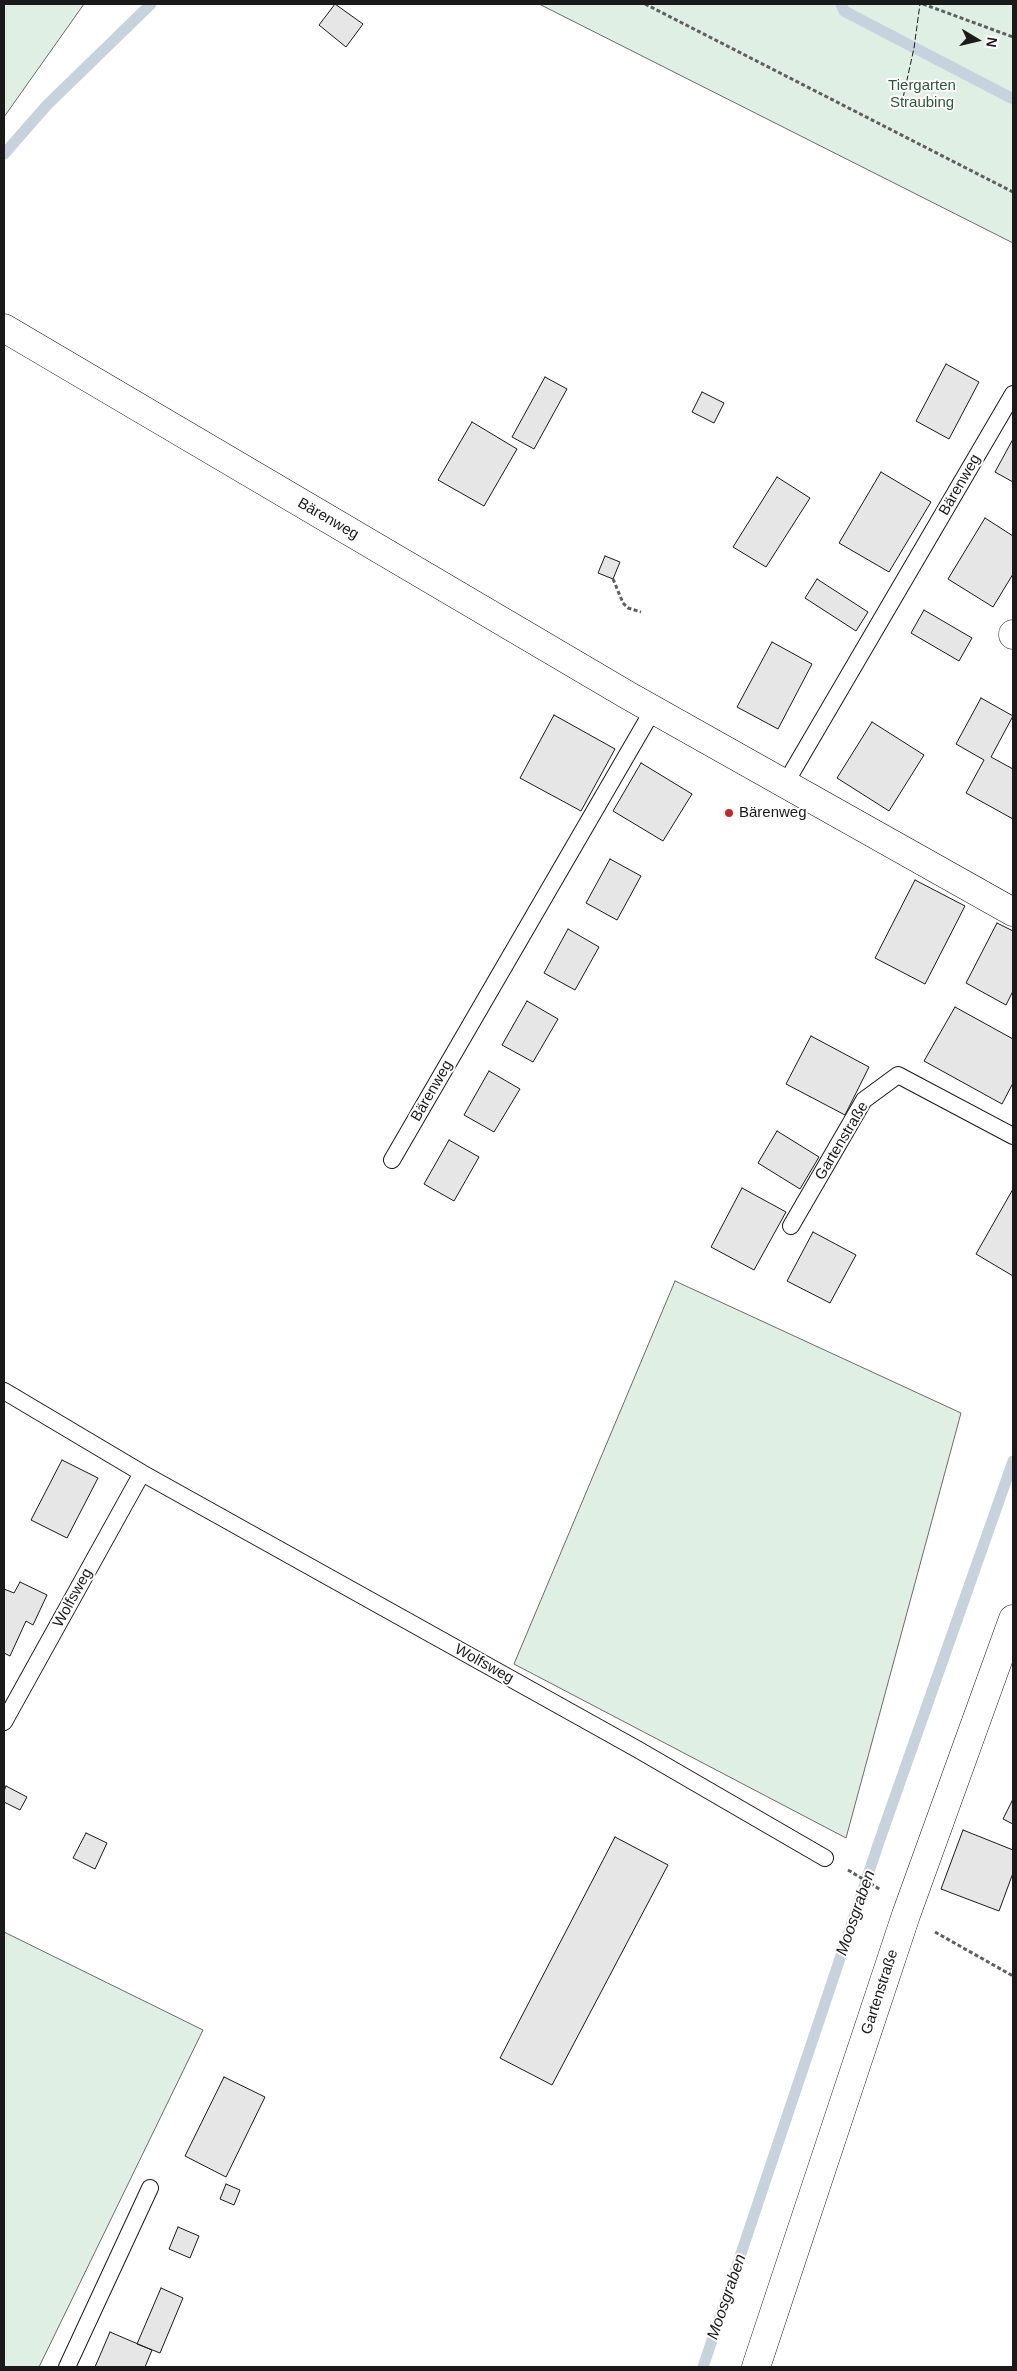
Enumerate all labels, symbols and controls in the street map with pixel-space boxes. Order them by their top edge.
north arrow [952,15,1002,65]
text: N [983,36,1001,49]
park label: Tiergarten Straubing [888,77,956,112]
street label: Bärenweg [935,451,985,519]
street label: Bärenweg [294,494,362,544]
place label: Bärenweg [739,804,807,822]
marker: Bärenweg [723,807,735,819]
street label: Bärenweg [407,1057,457,1125]
street label: Gartenstraße [812,1098,872,1184]
street label: Wolfsweg [49,1565,97,1631]
street label: Wolfsweg [451,1640,517,1688]
water label: Moosgraben [832,1868,880,1958]
street label: Gartenstraße [858,1947,902,2037]
water label: Moosgraben [703,2252,751,2342]

